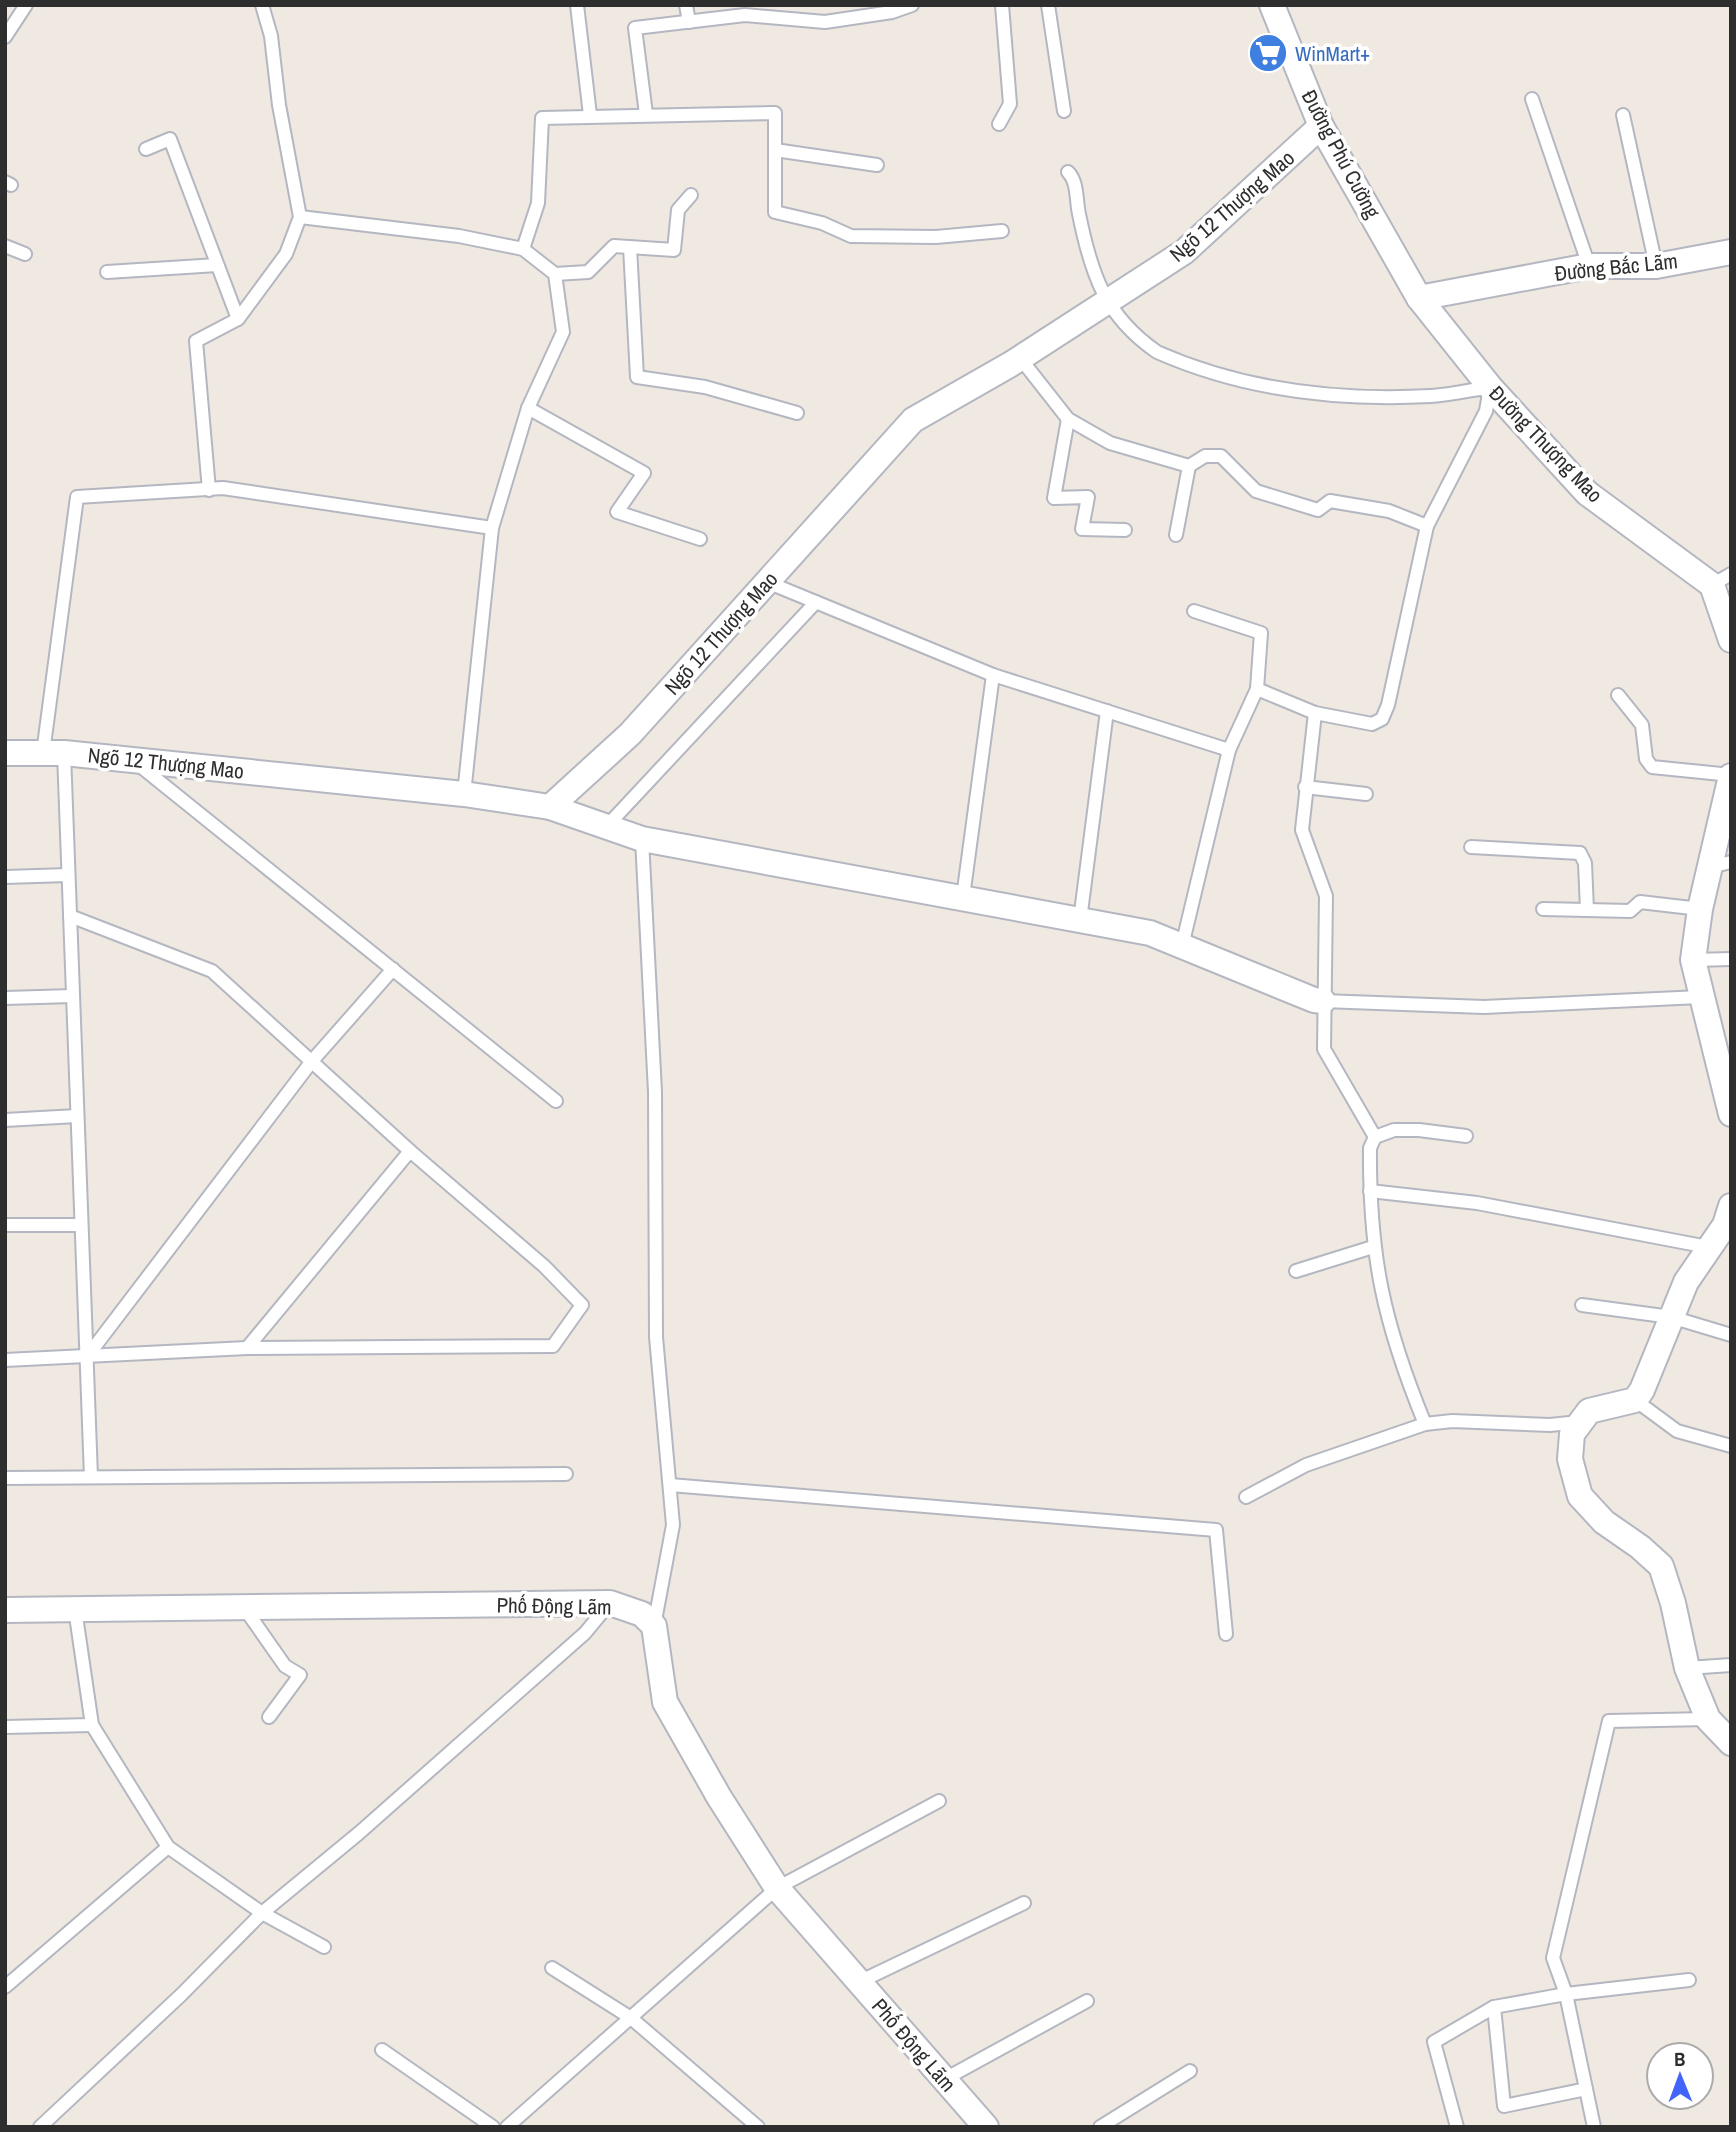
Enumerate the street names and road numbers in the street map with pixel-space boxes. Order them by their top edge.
street label: Đường Phú Cường [1295,85,1387,224]
street label: Ngõ 12 Thượng Mao [1163,144,1301,268]
street label: Đường Bắc Lãm [1553,246,1679,288]
street label: Đường Thượng Mao [1483,379,1609,509]
street label: Ngõ 12 Thượng Mao [658,565,784,701]
street label: Ngõ 12 Thượng Mao [87,740,245,786]
street label: Phố Động Lãm [496,1590,612,1622]
street label: Phố Động Lãm [865,1992,963,2098]

